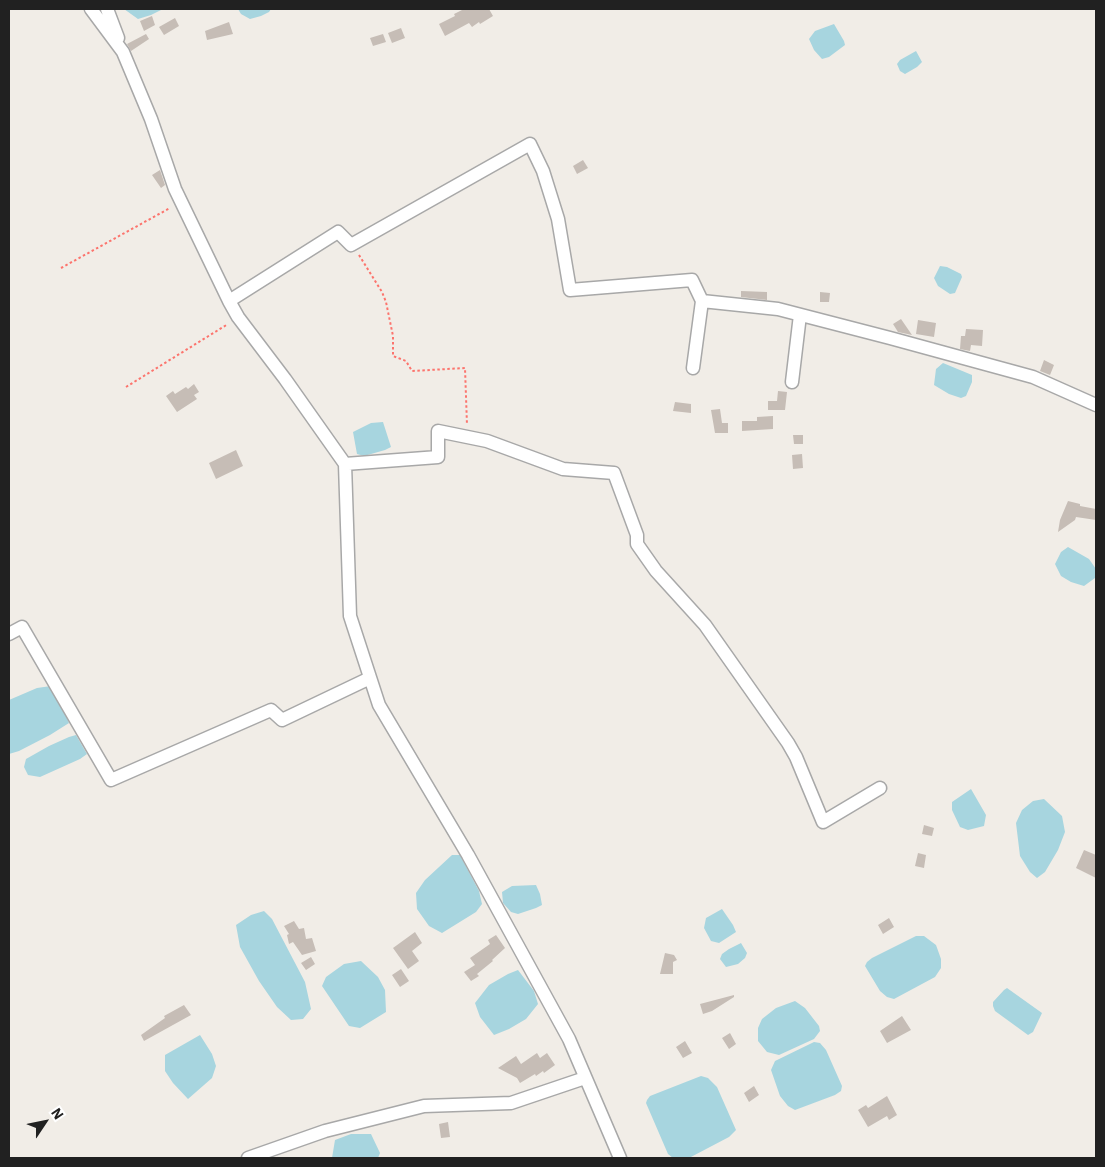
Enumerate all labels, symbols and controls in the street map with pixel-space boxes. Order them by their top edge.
north arrow [20,1097,70,1147]
text: N [47,1104,68,1123]

